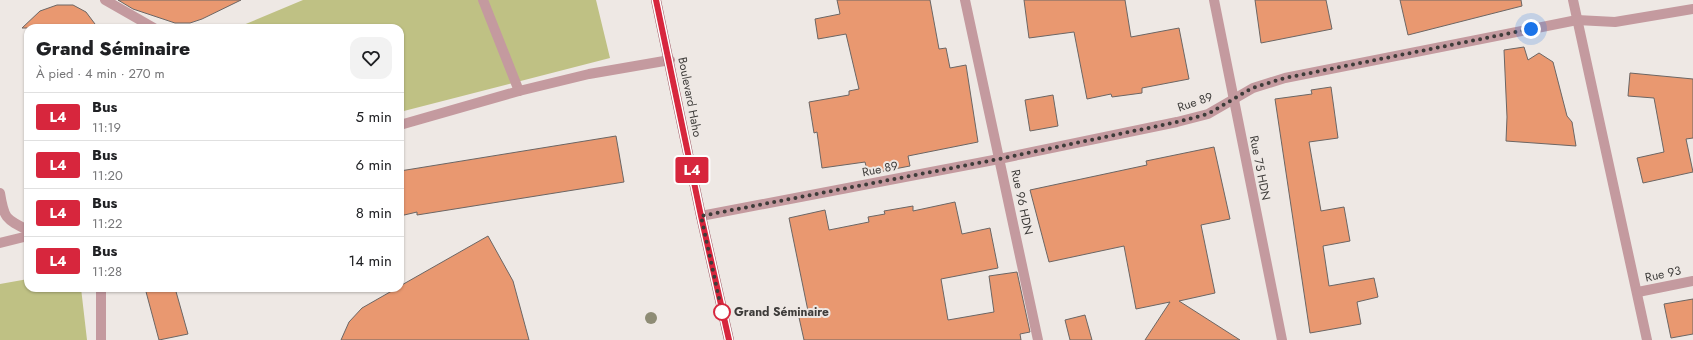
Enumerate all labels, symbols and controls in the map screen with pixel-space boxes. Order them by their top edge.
your location [1521,19,1541,39]
text: Grand Séminaire [36,35,190,62]
button: heart [350,37,392,79]
street label: Boulevard Haho [673,55,707,139]
text: À pied · 4 min · 270 m [36,64,165,83]
street label: Rue 89 [1175,88,1215,116]
text: Bus [92,96,117,118]
text: 5 min [356,106,392,128]
text: L4 [49,107,67,127]
text: 11:19 [92,118,121,137]
street label: Rue 75 HDN [1245,134,1275,202]
text: Bus [92,144,117,166]
text: 6 min [355,154,392,176]
text: L4 [49,155,67,175]
line badge: L4 [674,157,710,183]
street label: Rue 89 [860,157,900,181]
text: L4 [683,160,701,180]
text: 11:20 [92,166,123,185]
street label: Rue 96 HDN [1006,168,1038,236]
text: Bus [92,192,117,214]
text: 8 min [356,202,392,224]
text: L4 [49,203,67,223]
text: 11:22 [92,214,122,233]
text: Bus [92,240,117,262]
text: 14 min [349,250,392,272]
text: L4 [49,251,67,271]
street label: Rue 93 [1643,261,1683,287]
text: 11:28 [92,262,122,281]
marker: Grand Séminaire [713,303,731,321]
place label: Grand Séminaire [734,303,829,321]

